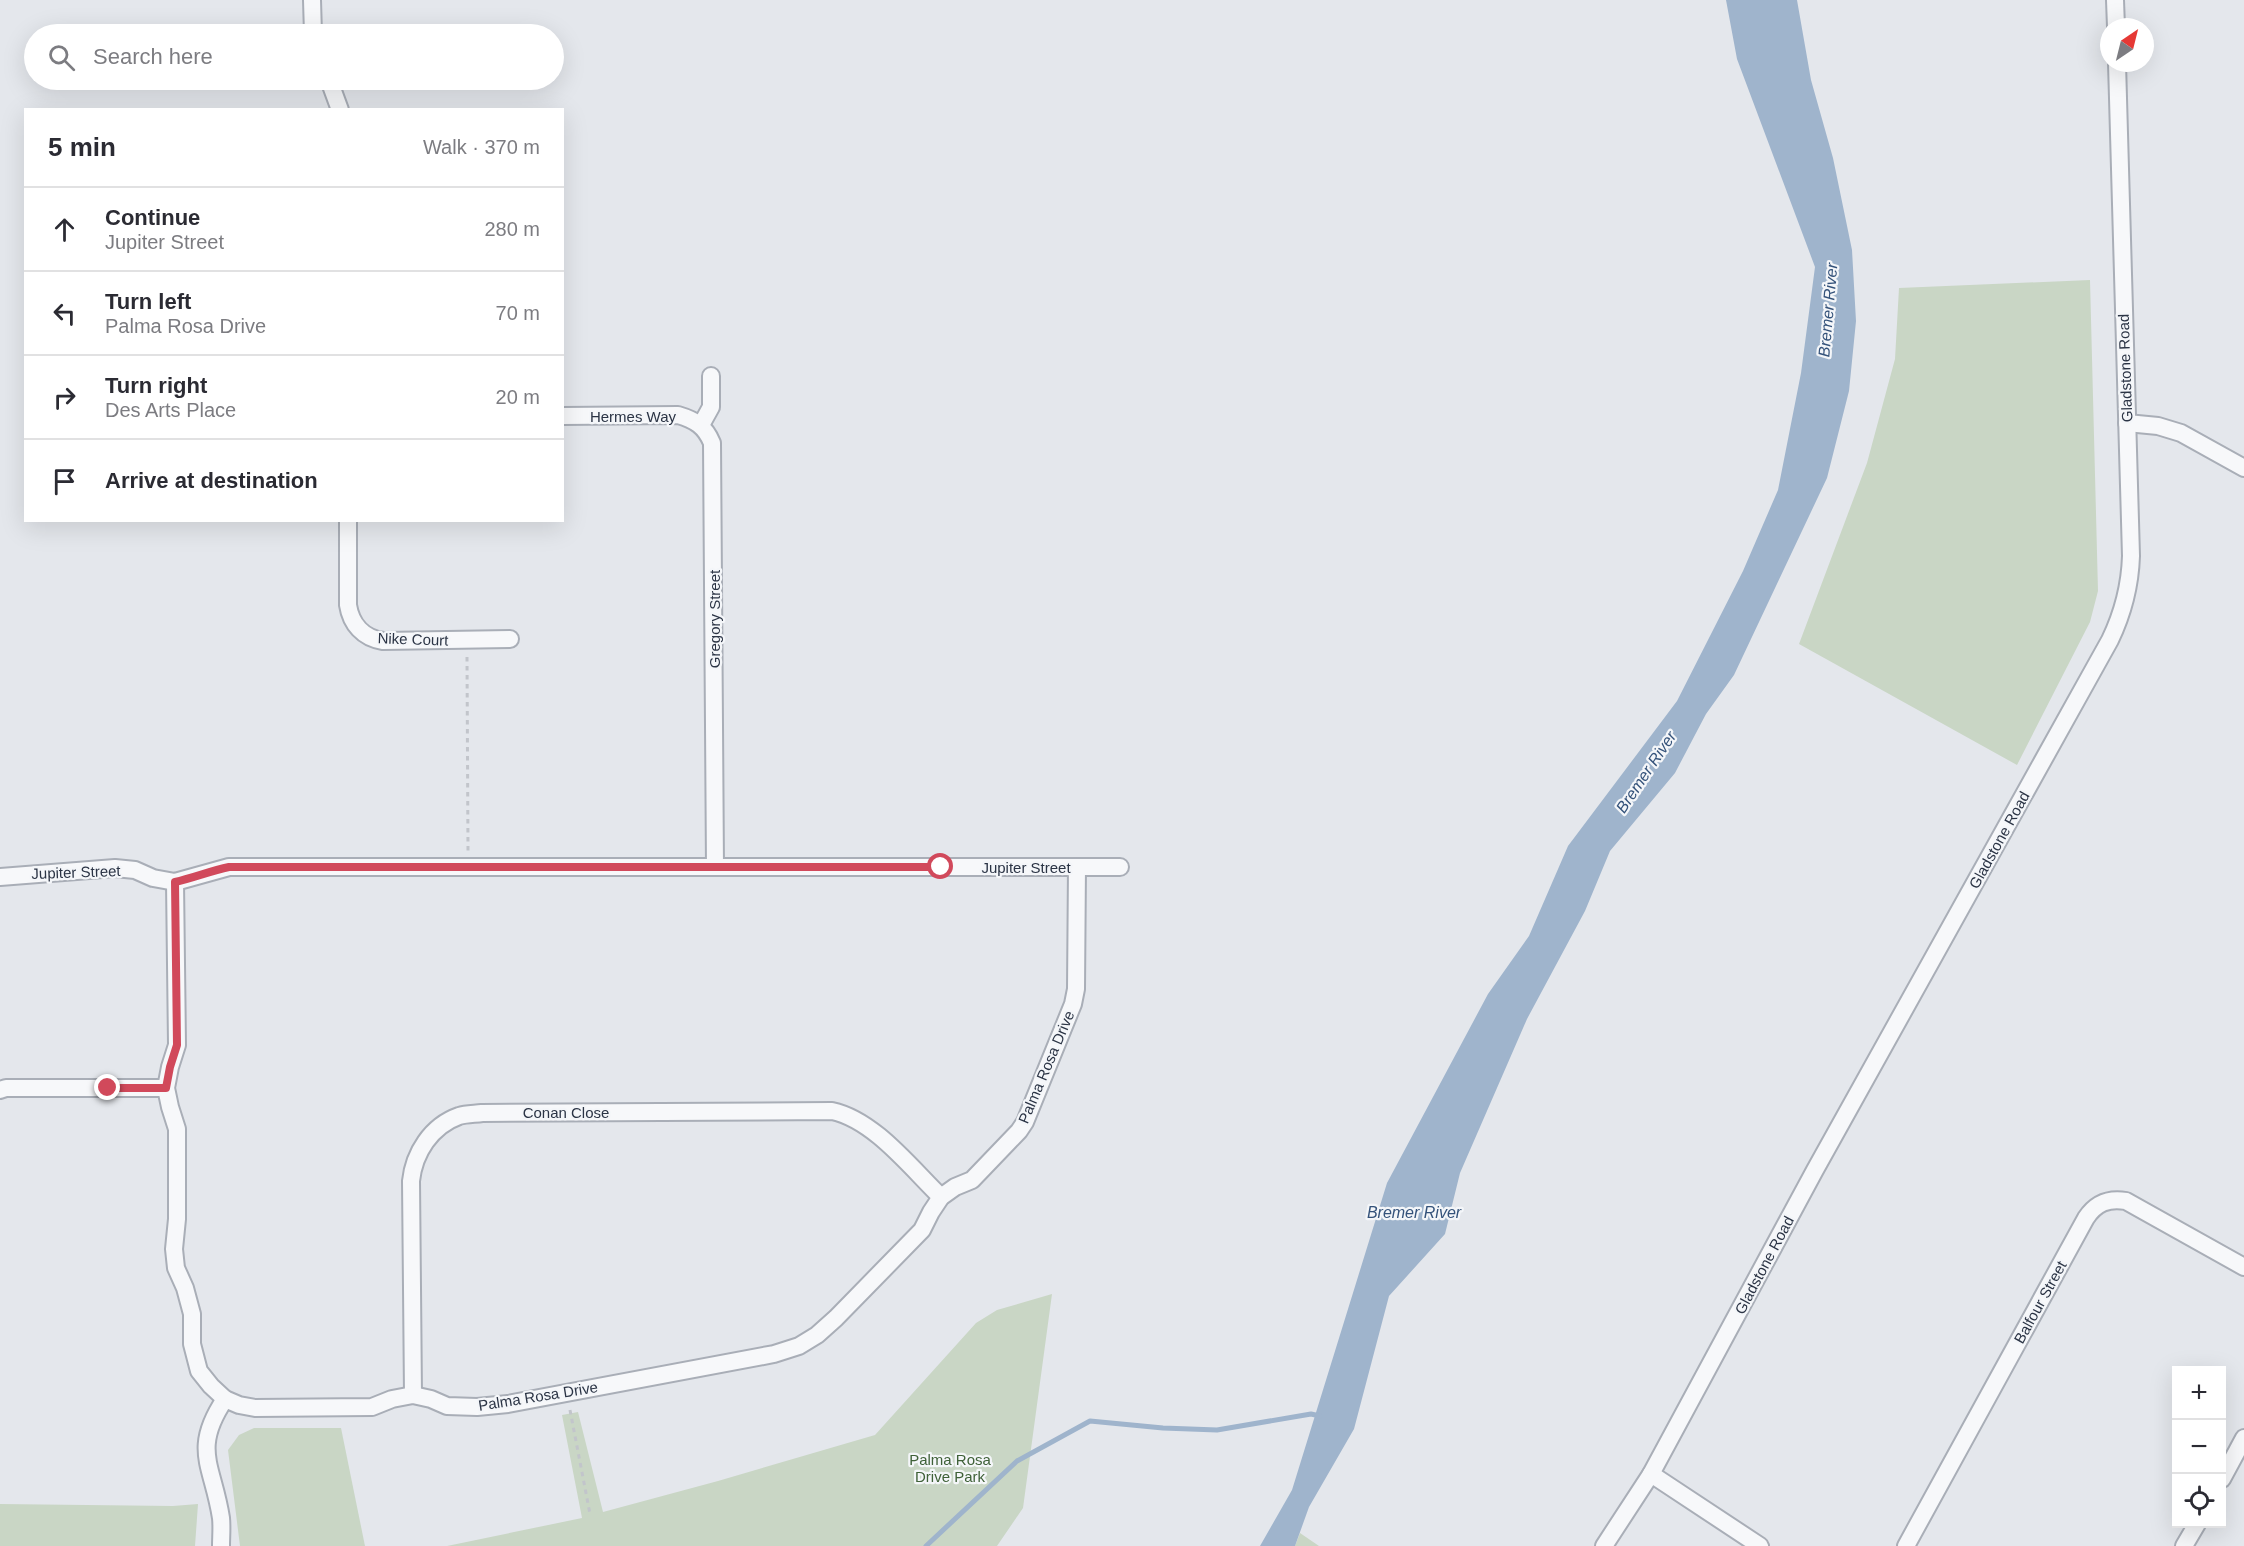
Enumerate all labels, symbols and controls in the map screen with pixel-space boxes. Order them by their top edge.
north arrow [2100,18,2154,72]
search box [24,24,564,90]
icon: search [45,41,78,74]
text: Search here [93,44,213,69]
text: 5 min [48,132,116,162]
text: Walk · 370 m [423,136,540,158]
text: Continue [105,205,200,230]
icon: ahead [48,213,81,246]
text: 280 m [484,218,540,240]
text: Jupiter Street [105,231,224,253]
water label: Bremer River [1815,262,1841,358]
text: Turn left [105,289,191,314]
icon: left [48,297,81,330]
text: 70 m [496,302,540,324]
street label: Gladstone Road [2115,314,2135,422]
text: Palma Rosa Drive [105,315,266,337]
text: Turn right [105,373,207,398]
icon: right [48,381,81,414]
text: 20 m [496,386,540,408]
text: Des Arts Place [105,399,236,421]
street label: Hermes Way [590,408,677,425]
icon: arrive [48,465,81,498]
text: Arrive at destination [105,468,318,493]
street label: Gregory Street [706,569,723,668]
street label: Nike Court [377,629,450,649]
water label: Bremer River [1613,728,1680,816]
street label: Gladstone Road [1965,788,2033,892]
route start [927,853,953,879]
street label: Jupiter Street [981,859,1071,876]
street label: Jupiter Street [31,862,122,882]
street label: Palma Rosa Drive [1015,1008,1077,1126]
route end [94,1074,120,1100]
street label: Conan Close [523,1104,609,1121]
water label: Bremer River [1367,1204,1462,1221]
street label: Gladstone Road [1731,1213,1797,1317]
street label: Balfour Street [2010,1257,2070,1346]
map controls [2172,1366,2226,1528]
button: + [2172,1366,2226,1420]
street label: Palma Rosa Drive [477,1378,599,1414]
button: − [2172,1420,2226,1474]
park label: Palma Rosa Drive Park [909,1451,992,1485]
button: locate [2172,1474,2226,1528]

